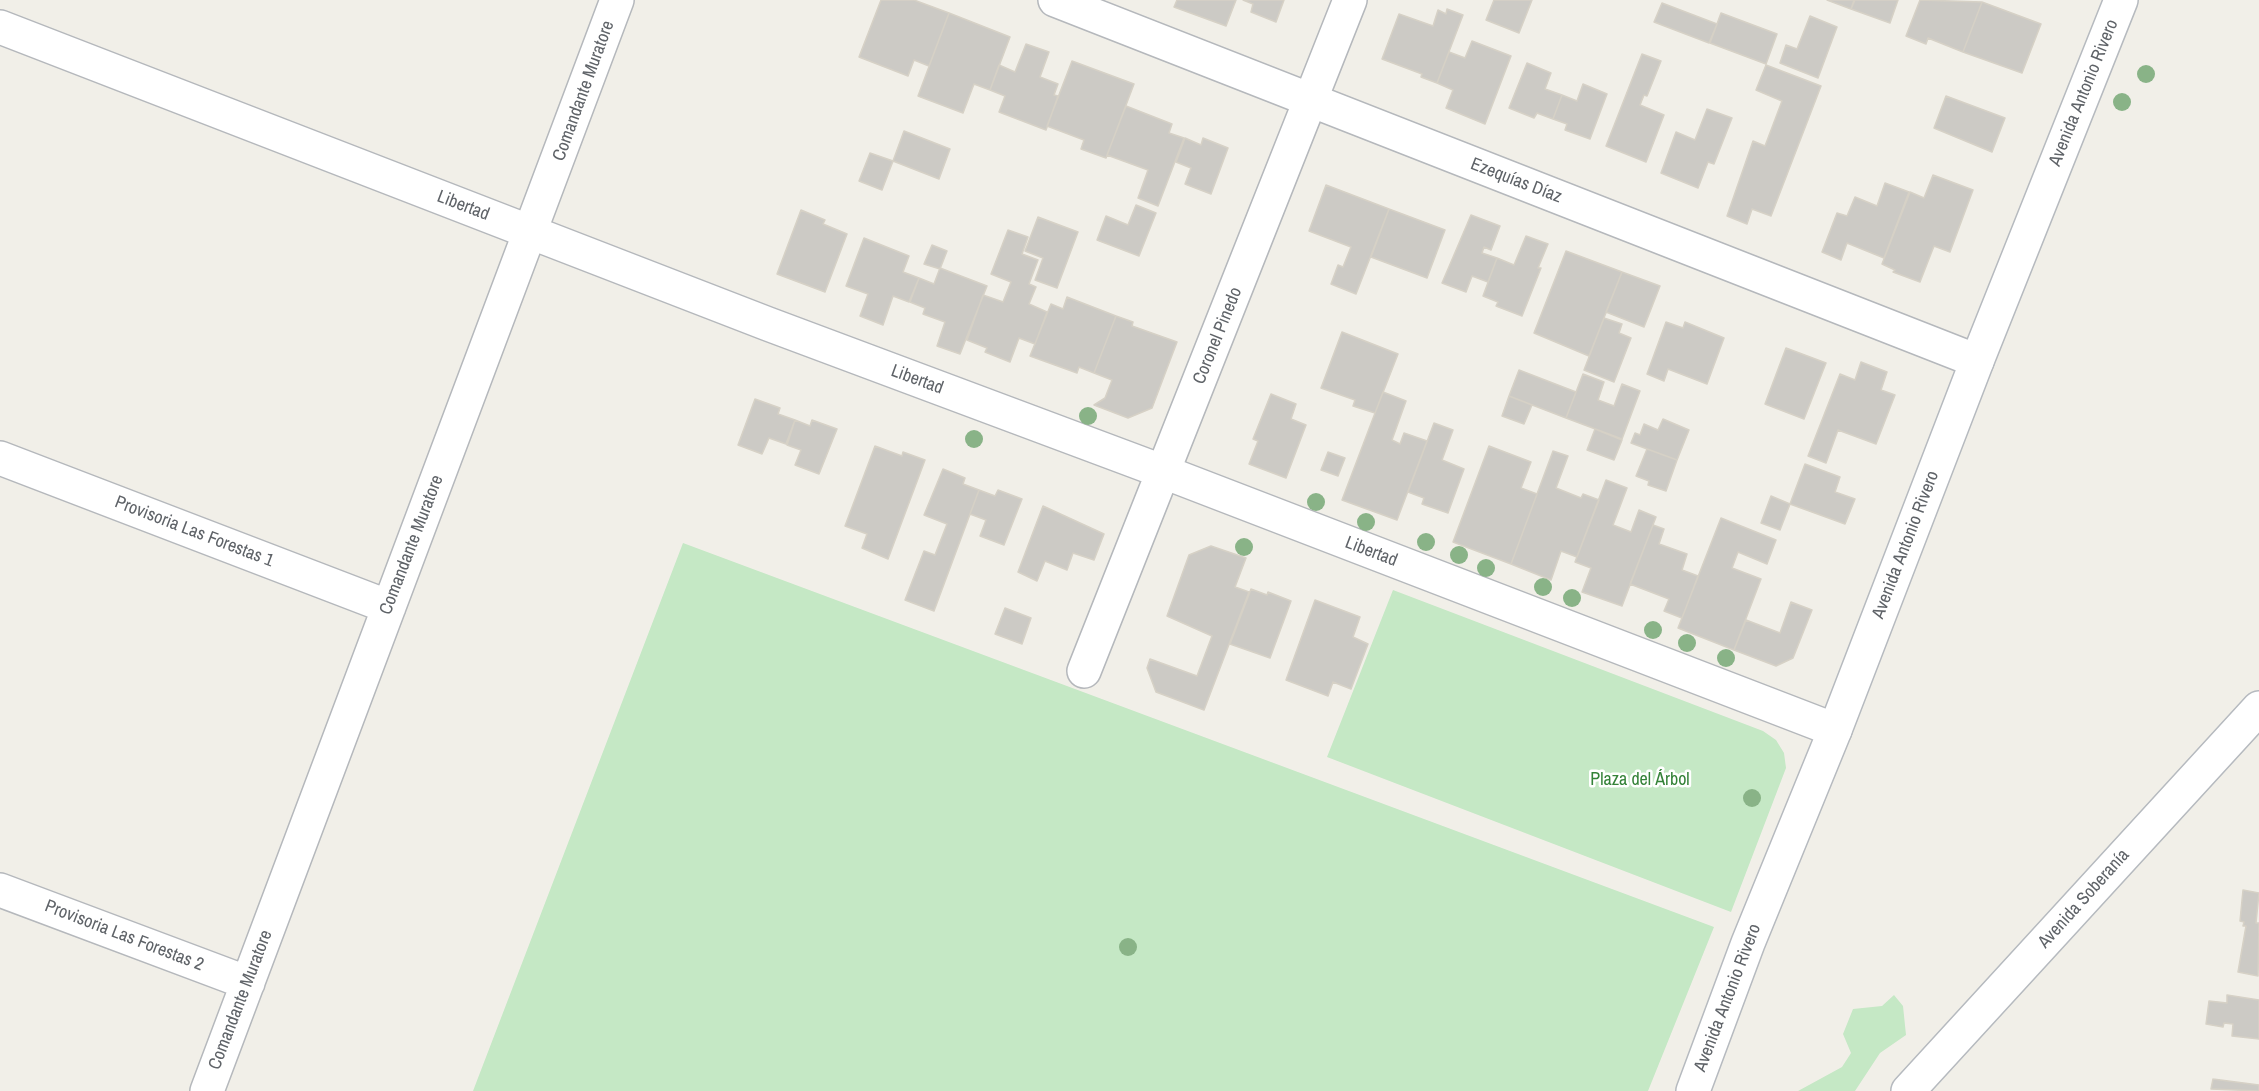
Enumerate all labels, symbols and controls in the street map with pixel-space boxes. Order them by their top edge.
street label: Avenida Antonio Rivero [2045,16,2123,170]
street label: Comandante Muratore [549,18,619,164]
street label: Ezequías Díaz [1467,154,1565,208]
street label: Libertad [434,186,492,226]
street label: Coronel Pinedo [1189,284,1247,388]
street label: Libertad [888,361,946,399]
street label: Avenida Antonio Rivero [1868,468,1944,622]
street label: Comandante Muratore [375,472,449,618]
street label: Provisoria Las Forestas 1 [112,492,276,572]
street label: Libertad [1342,532,1400,572]
park label: Plaza del Árbol [1590,769,1690,791]
street label: Avenida Soberanía [2034,845,2134,953]
street label: Provisoria Las Forestas 2 [42,896,206,976]
street label: Avenida Antonio Rivero [1690,921,1766,1075]
street label: Comandante Muratore [204,927,278,1073]

